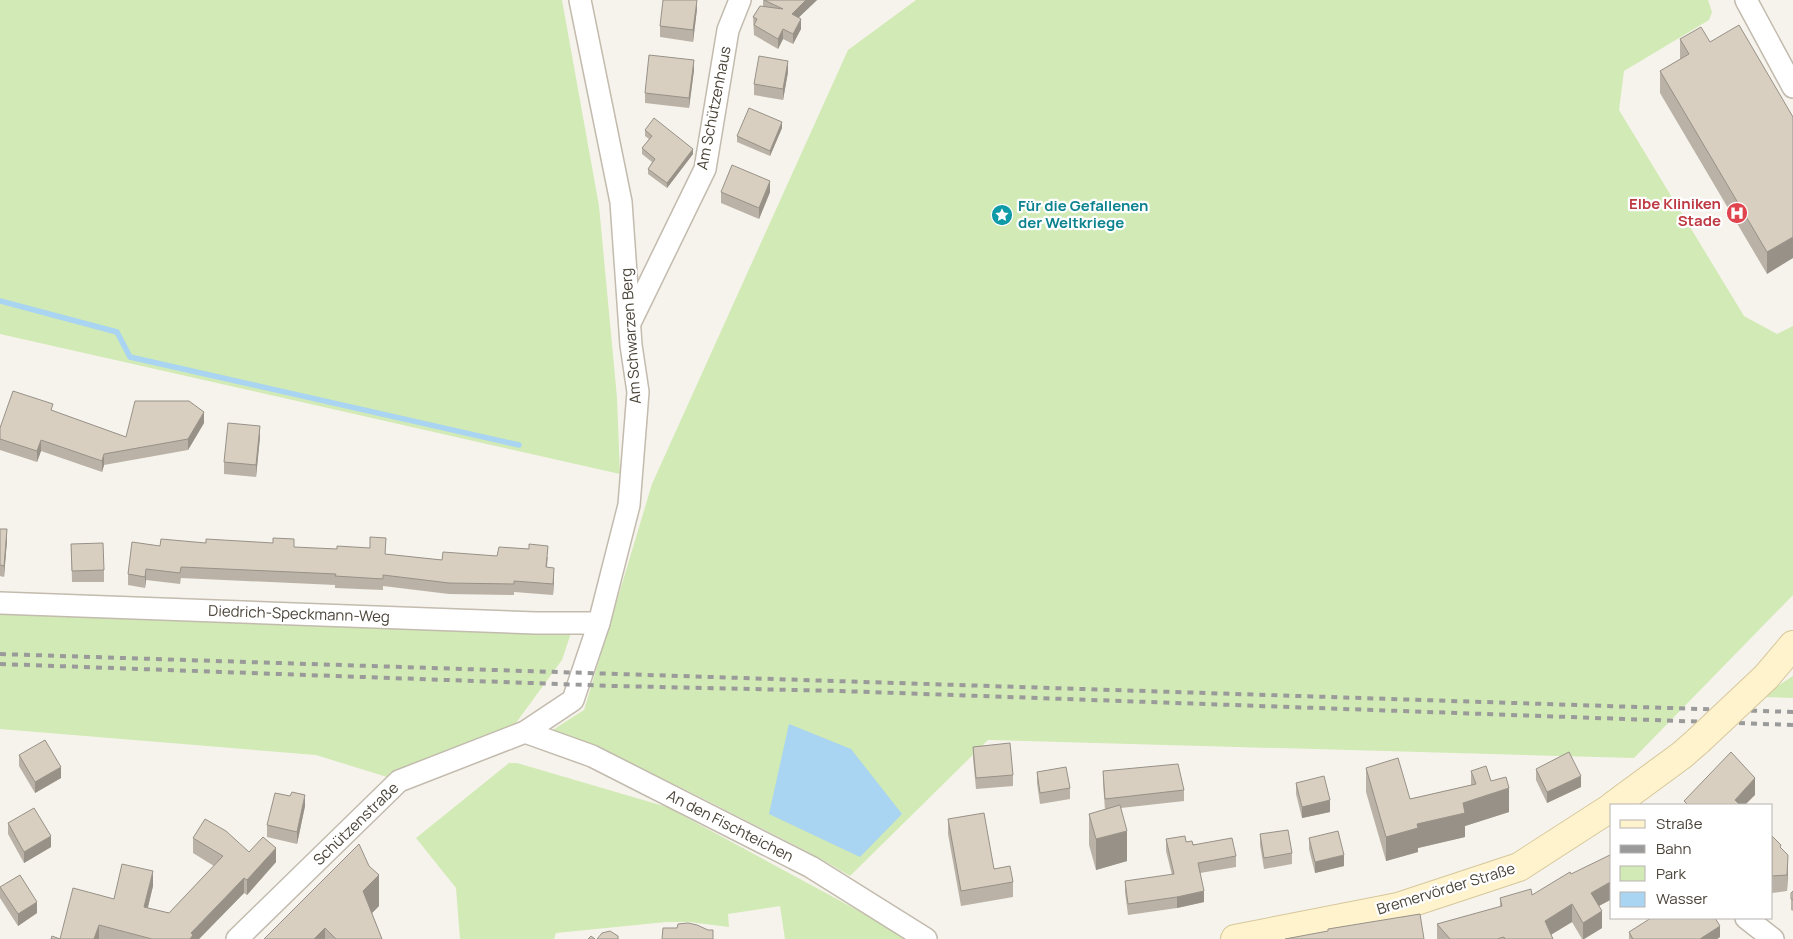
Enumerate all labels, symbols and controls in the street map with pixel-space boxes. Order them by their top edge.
street label: Am Schützenhaus [691,44,736,171]
place label: Elbe Kliniken Stade [1629,193,1721,231]
place label: Für die Gefallenen der Weltkriege [1018,195,1148,233]
hospital icon: Elbe Kliniken Stade [1725,201,1749,225]
place icon: Für die Gefallenen der Weltkriege [990,203,1014,227]
street label: Am Schwarzen Berg [615,267,646,405]
street label: Diedrich-Speckmann-Weg [208,600,390,627]
street label: Schützenstraße [308,777,403,870]
street label: An den Fischteichen [663,785,797,867]
legend [1610,804,1773,919]
text: Straße [1656,813,1703,834]
text: Bahn [1656,838,1691,859]
street label: Bremervörder Straße [1374,857,1518,920]
text: Park [1656,863,1686,884]
text: Wasser [1656,888,1708,909]

